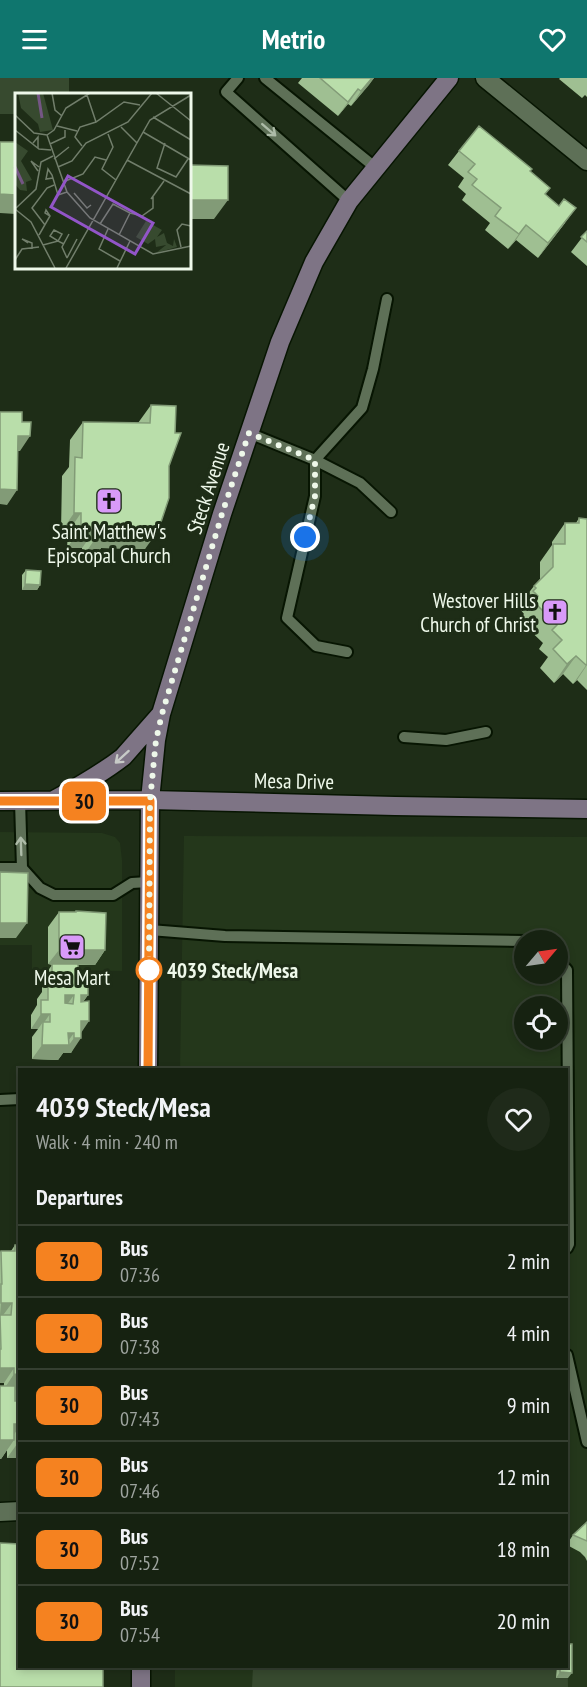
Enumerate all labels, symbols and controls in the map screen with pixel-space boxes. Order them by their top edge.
text: Metrio [262,22,325,56]
icon: menu [18,23,51,56]
icon: heart [536,23,569,56]
inset map [15,93,190,268]
one-way arrow [261,123,277,137]
street label: Steck Avenue [180,439,236,537]
church icon: Saint Matthew's Episcopal Church [94,486,124,516]
place label: Saint Matthew's Episcopal Church [47,518,171,569]
your location [290,522,320,552]
place label: Westover Hills Church of Christ [420,587,536,638]
church icon: Westover Hills Church of Christ [540,597,570,627]
one-way arrow [114,750,129,764]
street label: Mesa Drive [254,767,334,795]
line badge: 30 [57,782,111,820]
text: 30 [74,788,94,815]
one-way arrow [16,836,27,856]
north arrow [514,930,568,984]
map controls [514,930,568,1050]
supermarket icon: Mesa Mart [57,932,87,962]
marker: 4039 Steck/Mesa [136,957,162,983]
place label: 4039 Steck/Mesa [167,957,298,984]
place label: Mesa Mart [34,964,110,991]
button: locate [514,996,568,1050]
text: 4039 Steck/Mesa [36,1088,211,1125]
button: heart [487,1088,550,1151]
text: Walk · 4 min · 240 m [36,1129,178,1155]
text: Departures [36,1183,123,1211]
text: Bus [120,1234,148,1262]
text: 2 min [507,1247,550,1275]
text: 30 [59,1248,79,1275]
text: 07:36 [120,1262,160,1288]
text: Bus [120,1306,148,1334]
text: 4 min [507,1319,550,1347]
text: 30 [59,1320,79,1347]
text: 07:38 [120,1334,160,1360]
text: Bus [120,1378,148,1406]
text: 9 min [507,1391,550,1419]
text: 30 [59,1392,79,1419]
text: 07:43 [120,1406,160,1432]
text: Bus [120,1450,148,1478]
text: 12 min [497,1463,550,1491]
text: 30 [59,1464,79,1491]
text: 07:46 [120,1478,160,1504]
text: Bus [120,1522,148,1550]
text: 18 min [497,1535,550,1563]
text: 30 [59,1536,79,1563]
text: 07:52 [120,1550,160,1576]
text: Bus [120,1594,148,1622]
text: 20 min [497,1607,550,1635]
text: 30 [59,1608,79,1635]
text: 07:54 [120,1622,160,1648]

